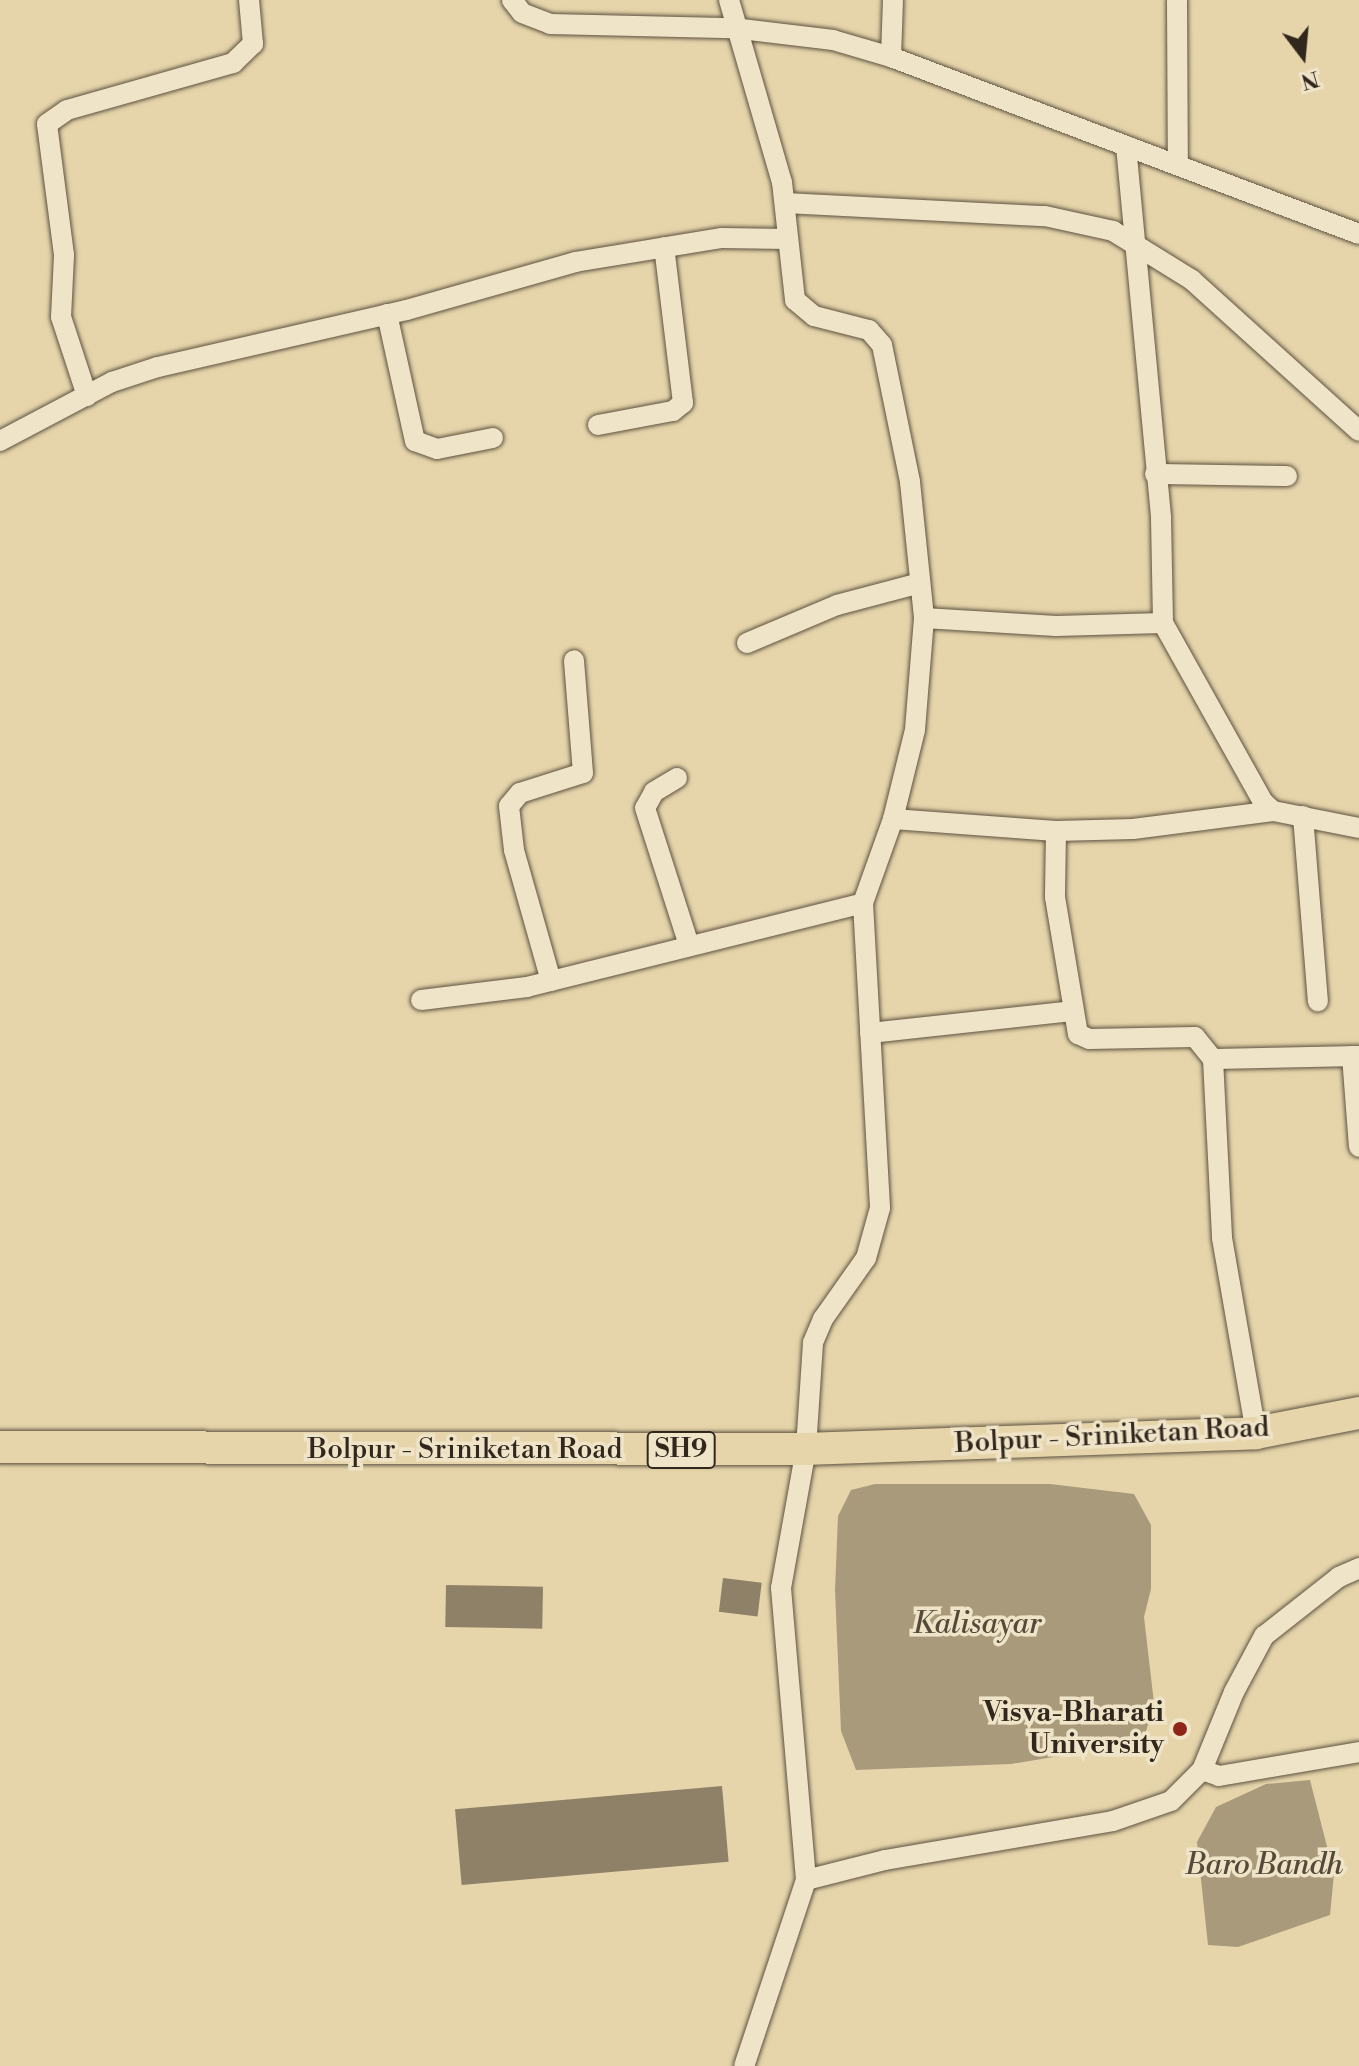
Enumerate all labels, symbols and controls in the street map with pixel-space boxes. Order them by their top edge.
north arrow [1263,16,1343,96]
text: N [1298,64,1322,95]
street label: Bolpur - Sriniketan Road [954,1411,1270,1461]
road number: SH9 [645,1428,717,1472]
street label: Bolpur - Sriniketan Road [308,1433,622,1467]
water label: Kalisayar [912,1606,1042,1642]
place label: Visva-Bharati University [983,1696,1164,1762]
marker: Visva-Bharati University [1171,1720,1189,1738]
water label: Baro Bandh [1185,1847,1343,1883]

